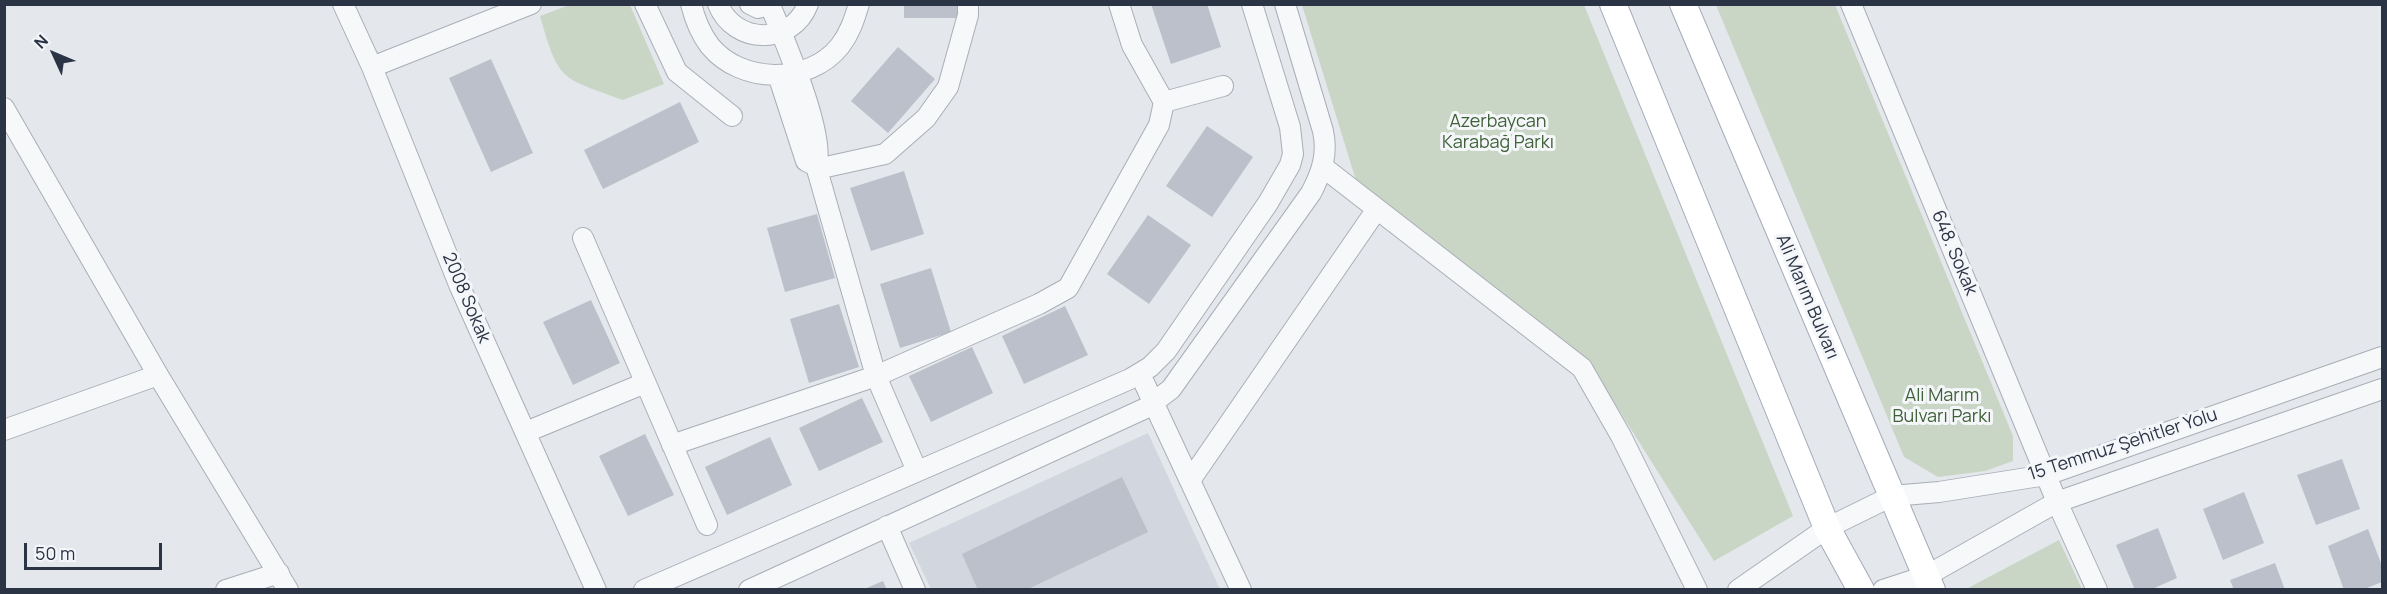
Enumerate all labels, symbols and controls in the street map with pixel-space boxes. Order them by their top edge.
north arrow [24,24,84,84]
text: N [29,30,53,53]
park label: Azerbaycan Karabağ Parkı [1442,111,1554,154]
street label: 648. Sokak [1926,207,1982,299]
street label: Ali Marım Bulvarı [1771,231,1843,363]
street label: 2008 Sokak [437,250,495,346]
park label: Ali Marım Bulvarı Parkı [1893,385,1991,428]
street label: 15 Temmuz Şehitler Yolu [2026,404,2220,486]
scale bar [27,531,165,569]
text: 50 m [35,541,75,565]

